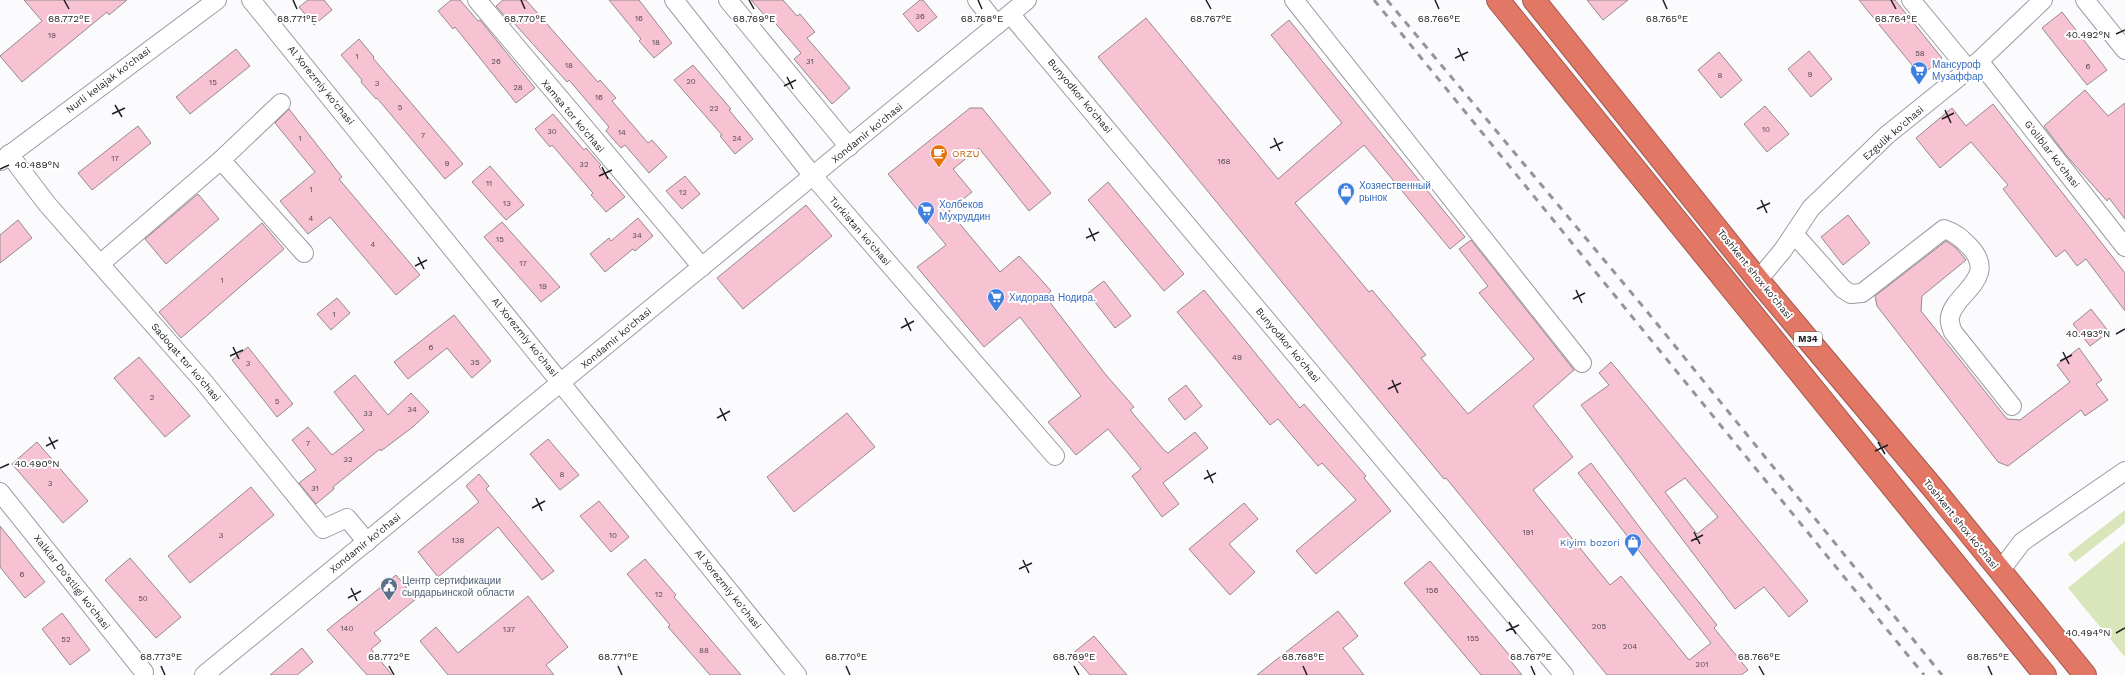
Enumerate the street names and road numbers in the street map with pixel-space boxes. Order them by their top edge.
street label: Al Xorezmiy ko'chasi [286,43,356,127]
street label: Nurli kelajak ko'chasi [64,45,152,115]
street label: Bunyodkor ko'chasi [1046,57,1114,135]
street label: Xamsa tor ko'chasi [539,77,607,155]
street label: Xondamir ko'chasi [829,101,905,165]
street label: Ezgulik ko'chasi [1860,104,1926,162]
street label: G'oliblar ko'chasi [2022,118,2082,190]
street label: Turkistan ko'chasi [827,194,893,268]
street label: Toshkent shox ko'chasi [1715,227,1795,321]
street label: Al Xorezmiy ko'chasi [490,295,560,379]
street label: Xondamir ko'chasi [579,305,653,371]
street label: Bunyodkor ko'chasi [1254,306,1322,384]
street label: Sadoqat tor ko'chasi [149,321,223,403]
road number: M34 [1794,332,1822,346]
street label: Toshkent shox ko'chasi [1921,477,2001,571]
street label: Xondamir ko'chasi [327,511,403,575]
street label: Xalklar Do'stligi ko'chasi [32,533,112,631]
street label: Al Xorezmiy ko'chasi [693,547,763,631]

